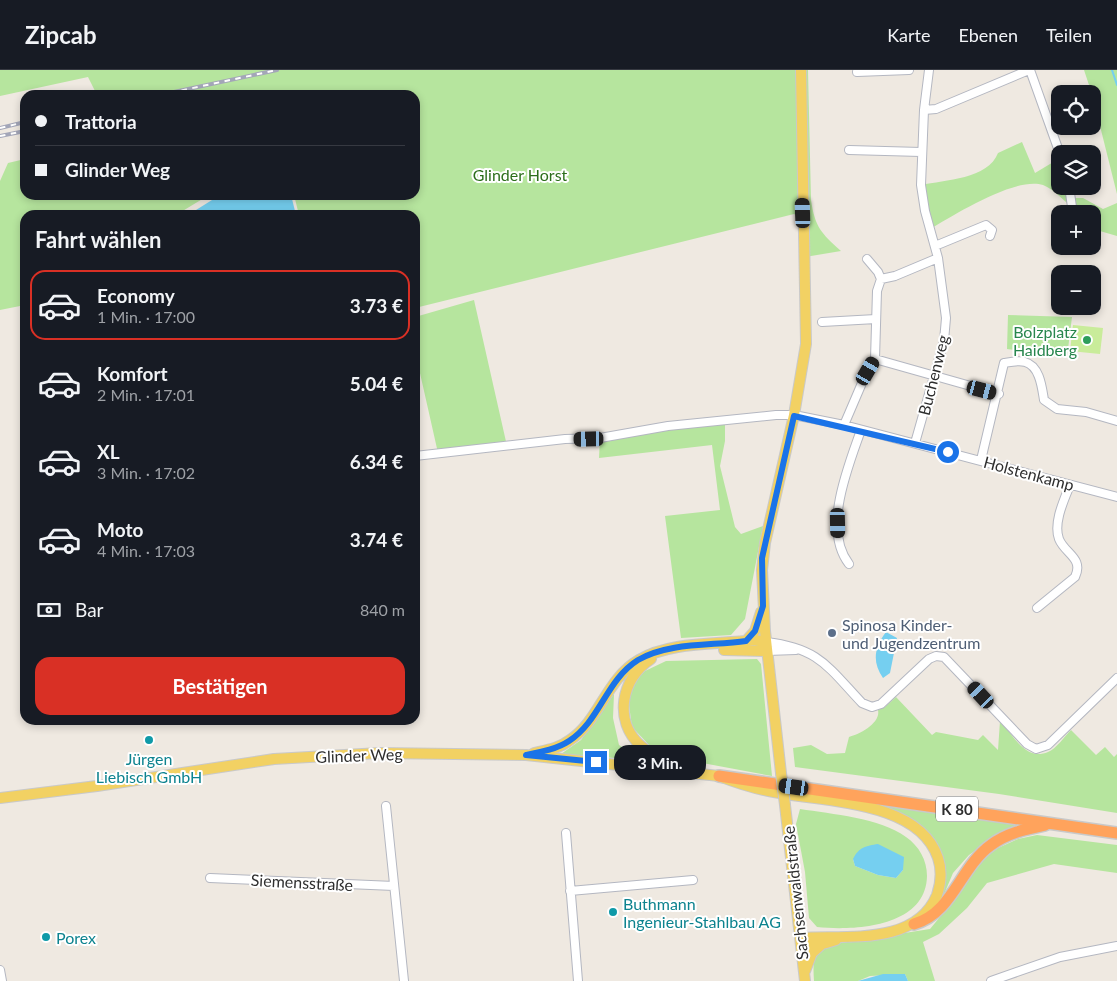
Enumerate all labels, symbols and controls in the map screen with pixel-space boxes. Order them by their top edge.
text: Zipcab [25,20,97,49]
text: Karte [887,24,930,46]
text: Ebenen [958,24,1018,46]
text: Teilen [1046,24,1092,46]
map controls [1051,85,1101,315]
button: locate [1051,85,1101,135]
text: Trattoria [65,110,137,133]
button: layers [1051,145,1101,195]
text: Glinder Weg [65,158,170,181]
park label: Glinder Horst [473,165,568,184]
car [794,198,811,228]
button: + [1051,205,1101,255]
text: Fahrt wählen [35,226,162,253]
button: − [1051,265,1101,315]
icon: car [37,283,82,328]
text: Economy [97,284,175,307]
text: 3.73 € [350,294,403,317]
text: 1 Min. · 17:00 [97,307,195,326]
place label: Bolzplatz Haidberg [1013,322,1077,359]
street label: Buchenweg [914,333,952,417]
marker: Bolzplatz Haidberg [1081,334,1093,346]
car [854,354,881,388]
icon: car [37,361,82,406]
text: Komfort [97,362,168,385]
text: 5.04 € [350,372,403,395]
car [965,379,998,401]
text: 2 Min. · 17:01 [97,385,195,404]
car [573,431,604,447]
icon: car [37,439,82,484]
text: XL [97,440,120,463]
route start [937,441,959,463]
text: 6.34 € [350,450,403,473]
street label: Holstenkamp [982,452,1076,494]
text: 3 Min. · 17:02 [97,463,195,482]
car [830,508,845,538]
icon: car [37,517,82,562]
text: Moto [97,518,143,541]
text: 3.74 € [350,528,403,551]
text: 4 Min. · 17:03 [97,541,195,560]
icon: cash [35,596,63,624]
text: Bar [75,598,104,621]
text: 840 m [360,600,405,619]
place label: Spinosa Kinder- und Jugendzentrum [842,615,980,652]
marker: Spinosa Kinder- und Jugendzentrum [826,627,838,639]
button: Bestätigen [35,657,405,715]
car [965,679,996,711]
marker: Jürgen Liebisch GmbH [143,734,155,746]
street label: Glinder Weg [315,744,403,766]
callout: 3 Min. [614,744,706,780]
place label: Jürgen Liebisch GmbH [96,749,202,786]
route end [585,751,607,773]
text: 3 Min. [637,753,683,772]
car [778,777,809,797]
road number: K 80 [936,796,978,822]
street label: Sachsenwaldstraße [779,825,811,961]
street label: Siemensstraße [250,870,354,894]
place label: Buthmann Ingenieur-Stahlbau AG [623,894,781,931]
marker: Buthmann Ingenieur-Stahlbau AG [607,906,619,918]
place label: Porex [56,928,96,947]
marker: Porex [40,931,52,943]

